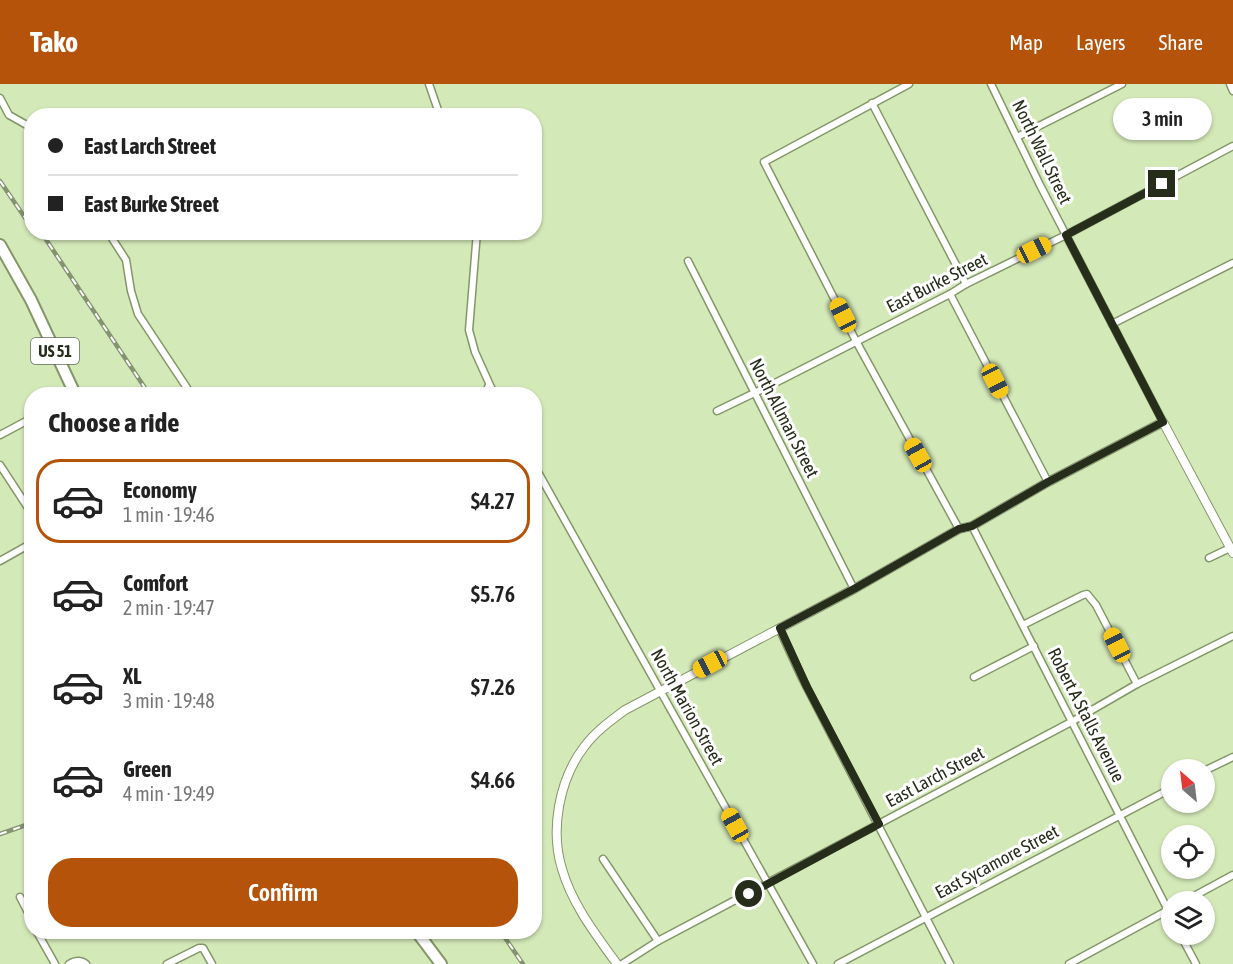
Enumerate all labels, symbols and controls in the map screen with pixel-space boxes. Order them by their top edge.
text: Tako [30,26,78,58]
text: Map [1009,30,1043,54]
text: Layers [1076,30,1126,54]
text: Share [1159,30,1203,54]
street label: North Wall Street [1008,96,1077,207]
callout: 3 min [1112,97,1212,139]
text: 3 min [1142,107,1183,130]
text: East Larch Street [84,133,216,159]
route end [1148,170,1175,197]
text: East Burke Street [84,191,219,217]
car [1014,234,1054,266]
street label: East Burke Street [883,248,991,317]
car [827,295,859,335]
road number: US 51 [31,338,79,364]
street label: North Allman Street [745,355,824,481]
car [979,361,1011,401]
text: Choose a ride [48,407,180,438]
car [901,435,935,475]
icon: car [51,474,105,528]
text: Economy [123,477,197,503]
text: $4.27 [471,488,515,514]
text: 1 min · 19:46 [123,503,215,526]
icon: car [51,567,105,621]
text: Comfort [123,570,188,596]
text: $5.76 [471,581,515,607]
text: 2 min · 19:47 [123,596,215,619]
car [1101,625,1133,665]
street label: Robert A Stalls Avenue [1044,644,1129,785]
street label: North Marion Street [647,645,728,769]
car [690,648,730,680]
icon: car [51,660,105,714]
text: XL [123,663,141,689]
text: $7.26 [471,674,515,700]
text: 3 min · 19:48 [123,689,215,712]
street label: East Larch Street [882,742,987,811]
icon: car [51,753,105,807]
text: Green [123,756,172,782]
north arrow [1161,759,1215,813]
map controls [1161,759,1215,945]
text: $4.66 [471,767,515,793]
text: 4 min · 19:49 [123,782,215,805]
car [718,805,752,845]
street label: East Sycamore Street [932,820,1062,903]
button: locate [1161,825,1215,879]
button: Confirm [48,858,518,927]
route start [735,880,762,907]
button: layers [1161,891,1215,945]

